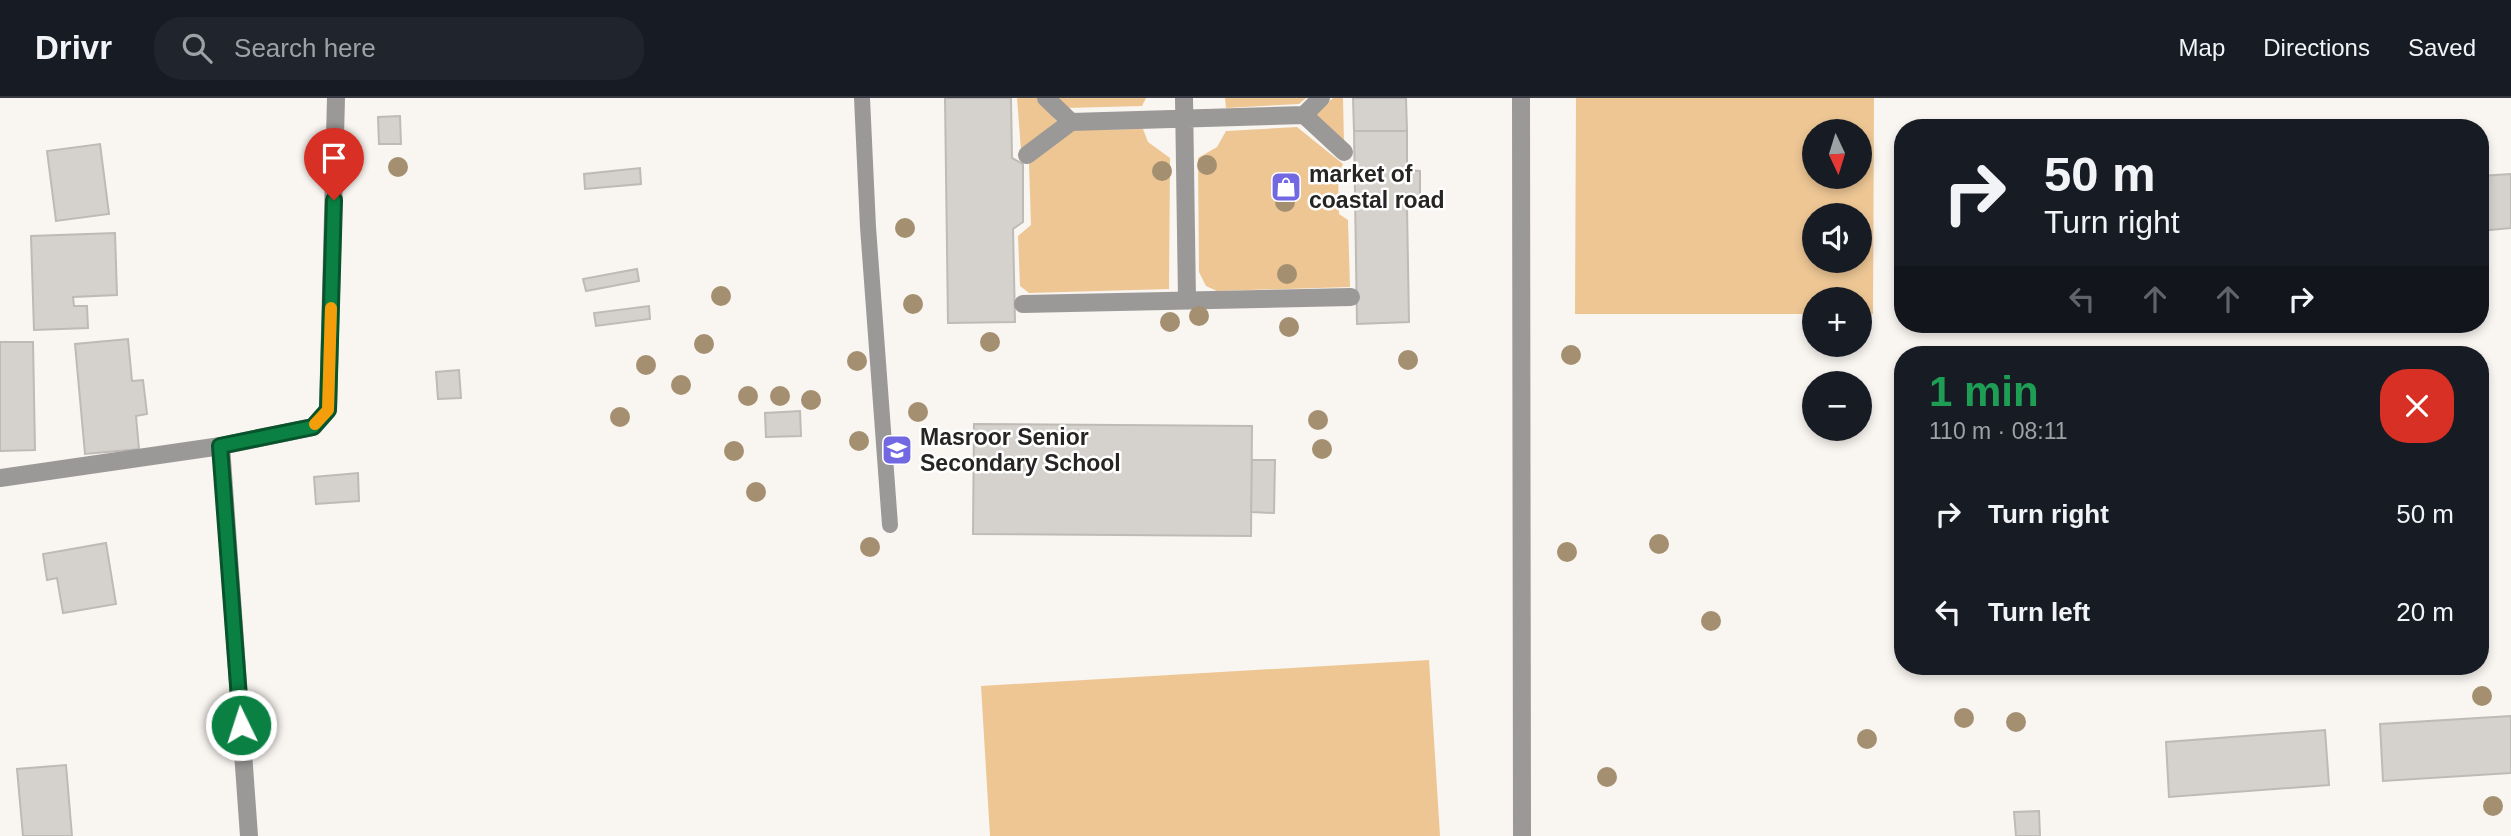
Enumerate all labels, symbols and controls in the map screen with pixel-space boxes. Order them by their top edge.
search box [154,17,644,80]
text: Drivr [35,29,112,66]
icon: search [178,29,216,67]
text: Search here [234,33,376,63]
text: Map [2179,34,2225,61]
text: Directions [2263,34,2370,61]
text: Saved [2408,34,2476,61]
north arrow [1802,119,1872,189]
map controls [1802,119,1872,441]
pin [304,128,364,200]
icon: arrive [315,139,353,177]
icon: right [1929,147,2020,238]
text: 50 m [2044,147,2156,201]
place label: market of coastal road [1309,161,1445,213]
shop icon: market of coastal road [1269,170,1303,204]
button: sound [1802,203,1872,273]
text: Turn right [2044,204,2180,240]
icon: left [2063,280,2101,318]
icon: ahead [2136,280,2174,318]
icon: ahead [2209,280,2247,318]
icon: right [2282,280,2320,318]
button: + [1802,287,1872,357]
text: 1 min [1929,368,2039,415]
button: close [2380,369,2454,443]
button: − [1802,371,1872,441]
text: 110 m · 08:11 [1929,418,2068,444]
place label: Masroor Senior Secondary School [920,424,1121,476]
school or university icon: Masroor Senior Secondary School [880,433,914,467]
icon: right [1929,495,1967,533]
text: Turn right [1988,499,2109,529]
text: 50 m [2396,499,2454,529]
icon: left [1929,593,1967,631]
text: Turn left [1988,597,2090,627]
text: 20 m [2396,597,2454,627]
position arrow [204,688,278,762]

